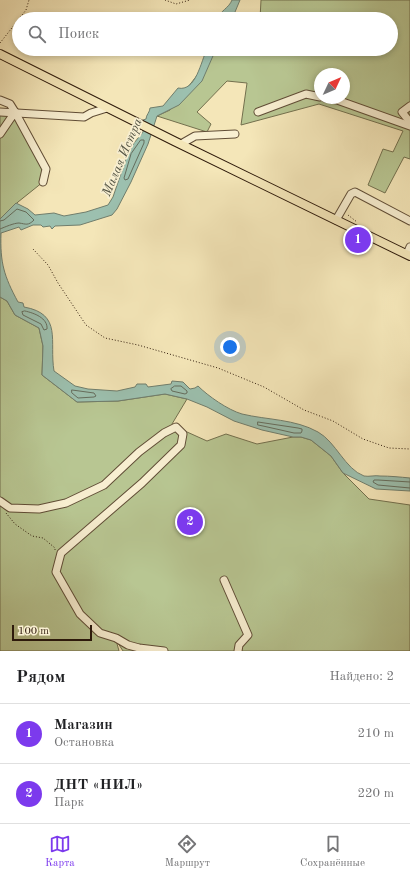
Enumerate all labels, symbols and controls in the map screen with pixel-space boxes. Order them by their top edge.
search box [12,12,398,56]
icon: search [26,23,48,45]
text: Поиск [58,27,99,42]
north arrow [314,68,350,104]
water label: Малая Истра [100,117,145,199]
pin: 1 [345,225,371,255]
your location [220,337,240,357]
pin: 2 [177,507,203,537]
scale bar [12,623,92,642]
text: 100 m [18,626,49,637]
text: Рядом [16,669,65,686]
text: Найдено: 2 [330,670,394,683]
text: Магазин [54,718,113,733]
text: 1 [25,727,33,740]
text: 210 m [357,727,394,740]
text: Остановка [54,736,114,749]
text: ДНТ «НИЛ» [54,778,143,793]
text: 2 [25,787,33,800]
text: 220 m [357,787,394,800]
text: Парк [54,796,84,809]
tab: Карта [45,833,75,871]
tab: Маршрут [165,833,210,871]
tab: Сохранённые [300,833,365,871]

